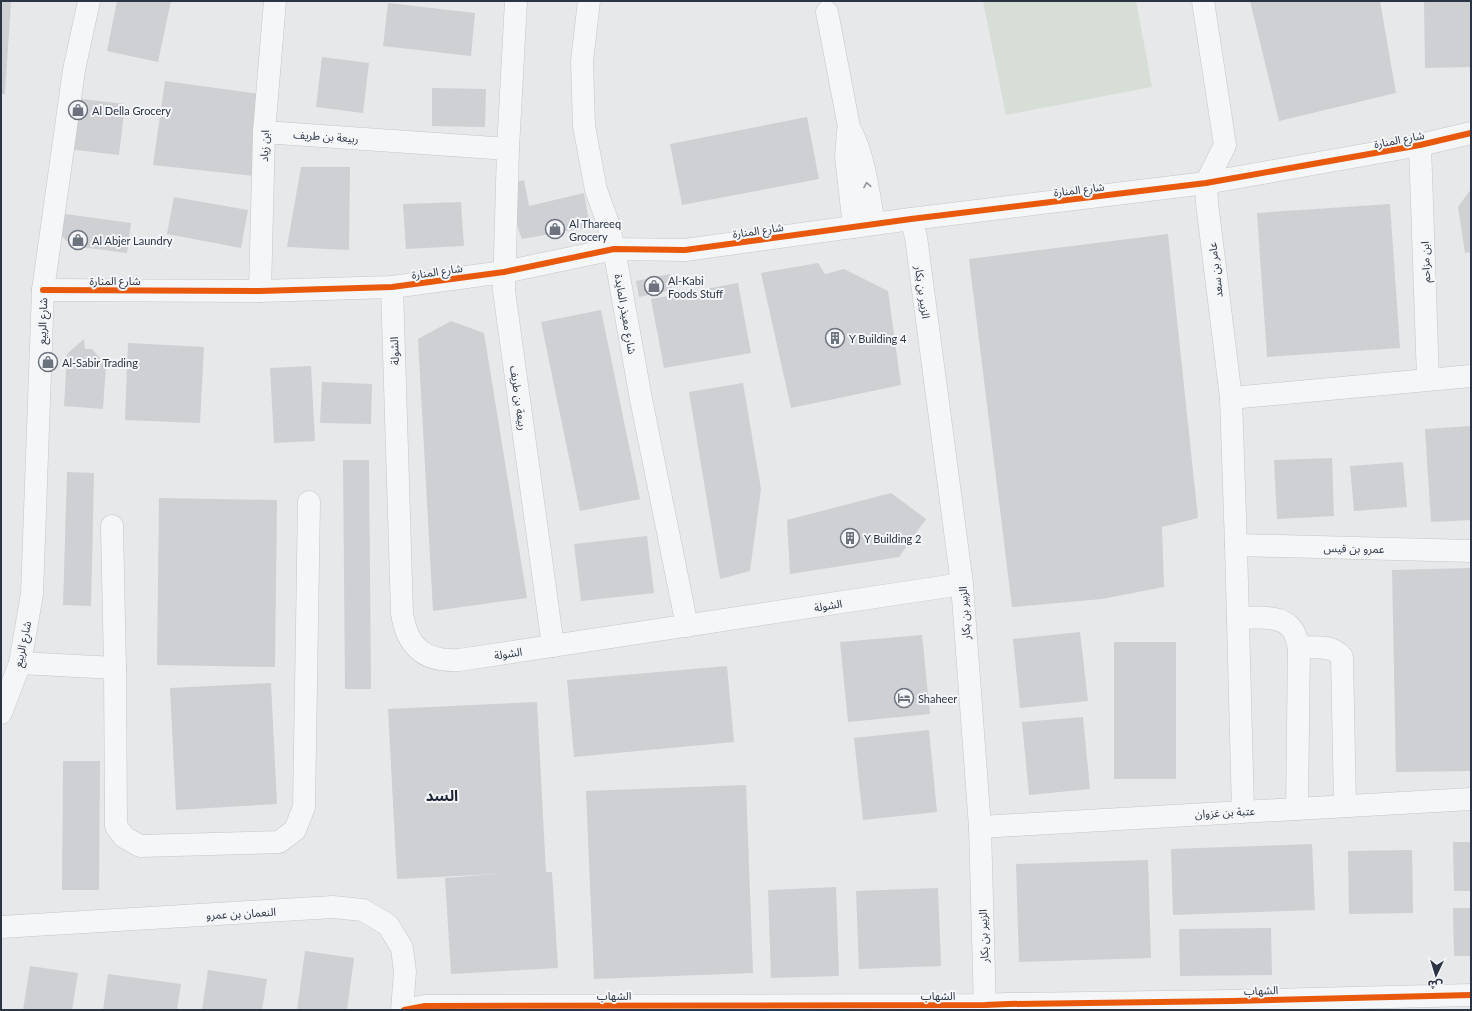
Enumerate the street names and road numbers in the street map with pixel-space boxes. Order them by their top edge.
street label: ربيعة بن طريف [293,127,359,146]
street label: شارع المنارة [1373,128,1426,152]
street label: ابن زياد [257,130,272,162]
street label: شارع المنارة [1053,179,1106,201]
street label: شارع المنارة [732,220,785,242]
street label: عامر بن سعد [1205,241,1226,298]
street label: ابن مزاحم [1418,241,1435,283]
street label: شارع المنارة [411,261,464,283]
street label: الزبير بن بكار [912,264,933,319]
street label: شارع معيذر المايدة [611,273,640,356]
street label: شارع المنارة [89,274,141,289]
street label: شارع الربيع [35,297,51,345]
street label: الشولة [387,337,402,365]
street label: ربيعة بن طريف [507,365,530,431]
street label: عمرو بن قيس [1323,541,1385,556]
street label: الزبير بن بكار [956,586,973,641]
street label: الشولة [813,596,843,615]
street label: شارع الربيع [11,619,35,669]
street label: الشولة [493,645,523,662]
street label: عتبة بن غزوان [1195,804,1256,821]
street label: النعمان بن عمرو [206,905,276,922]
street label: الزبير بن بكار [976,909,992,964]
street label: الشهاب [1244,983,1279,998]
street label: الشهاب [597,989,631,1003]
street label: الشهاب [921,989,955,1003]

